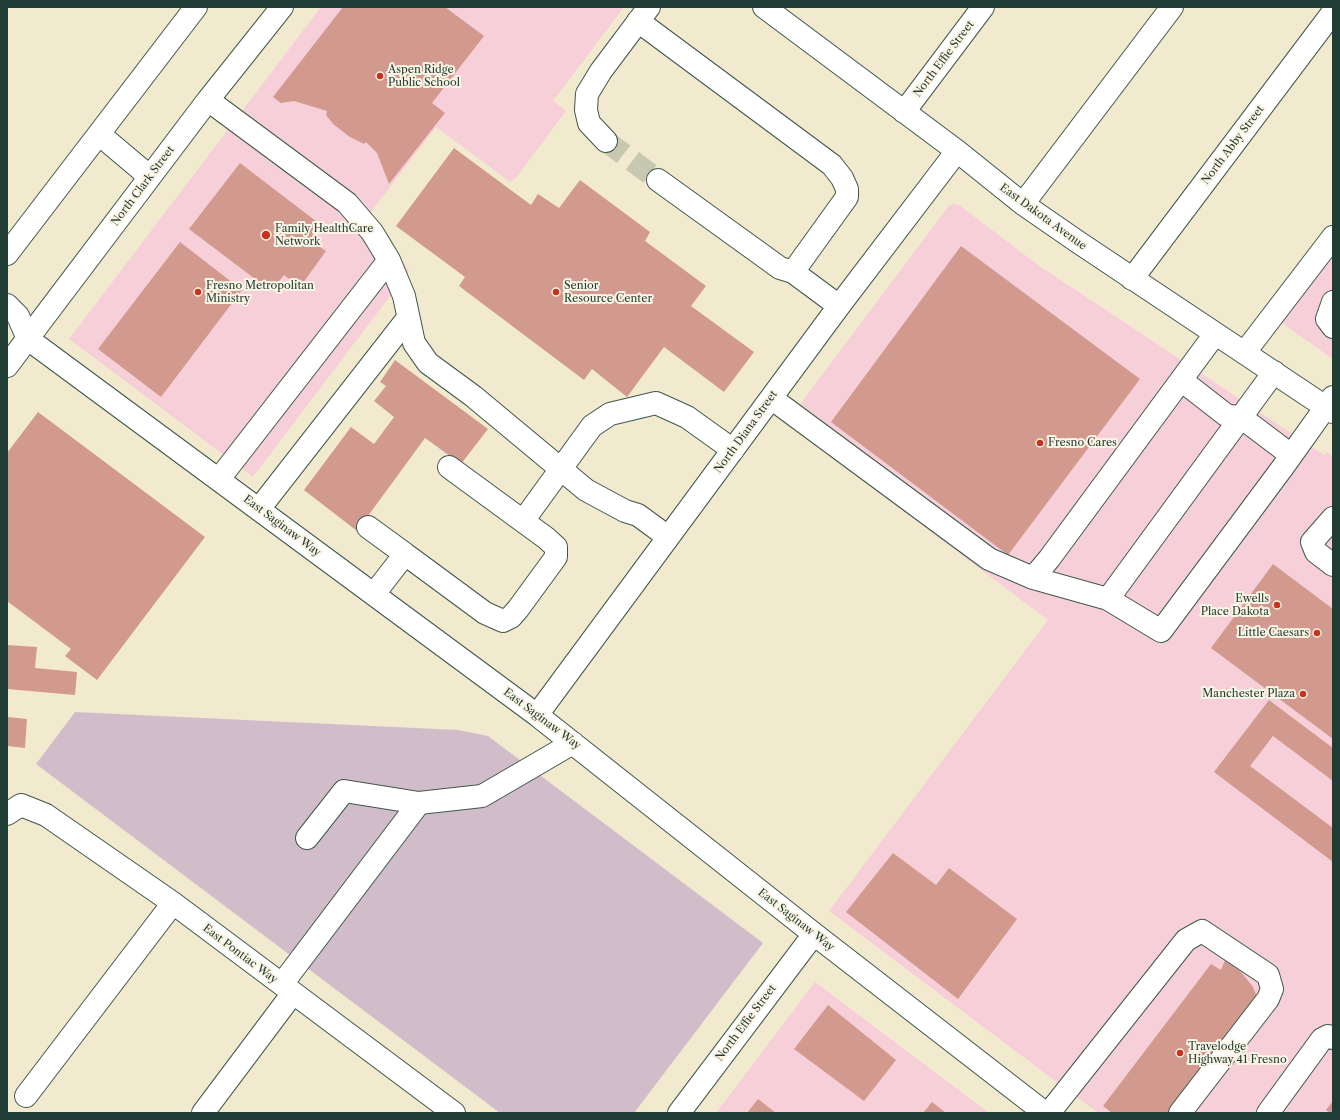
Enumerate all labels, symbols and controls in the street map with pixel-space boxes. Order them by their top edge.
street label: North Effie Street [911,18,977,100]
place label: Aspen Ridge Public School [388,63,460,89]
marker: Aspen Ridge Public School [375,71,385,81]
street label: North Abby Street [1199,103,1267,187]
street label: North Clark Street [109,143,177,229]
street label: East Dakota Avenue [997,181,1089,253]
place label: Family HealthCare Network [275,222,373,248]
marker: Family HealthCare Network [260,229,272,241]
place label: Fresno Metropolitan Ministry [206,279,314,305]
place label: Senior Resource Center [564,279,652,305]
marker: Fresno Metropolitan Ministry [193,287,203,297]
marker: Senior Resource Center [551,287,561,297]
street label: North Diana Street [712,388,780,476]
place label: Fresno Cares [1048,436,1117,450]
marker: Fresno Cares [1035,438,1045,448]
street label: East Saginaw Way [241,493,323,559]
place label: Ewells Place Dakota [1201,592,1269,618]
marker: Ewells Place Dakota [1272,600,1282,610]
place label: Little Caesars [1238,626,1309,640]
marker: Little Caesars [1312,628,1322,638]
street label: East Saginaw Way [501,686,583,752]
place label: Manchester Plaza [1202,687,1295,701]
marker: Manchester Plaza [1298,689,1308,699]
street label: East Saginaw Way [755,886,837,954]
street label: East Pontiac Way [200,922,280,986]
street label: North Effie Street [713,982,779,1064]
place label: Travelodge Highway 41 Fresno [1188,1040,1287,1066]
marker: Travelodge Highway 41 Fresno [1175,1048,1185,1058]

